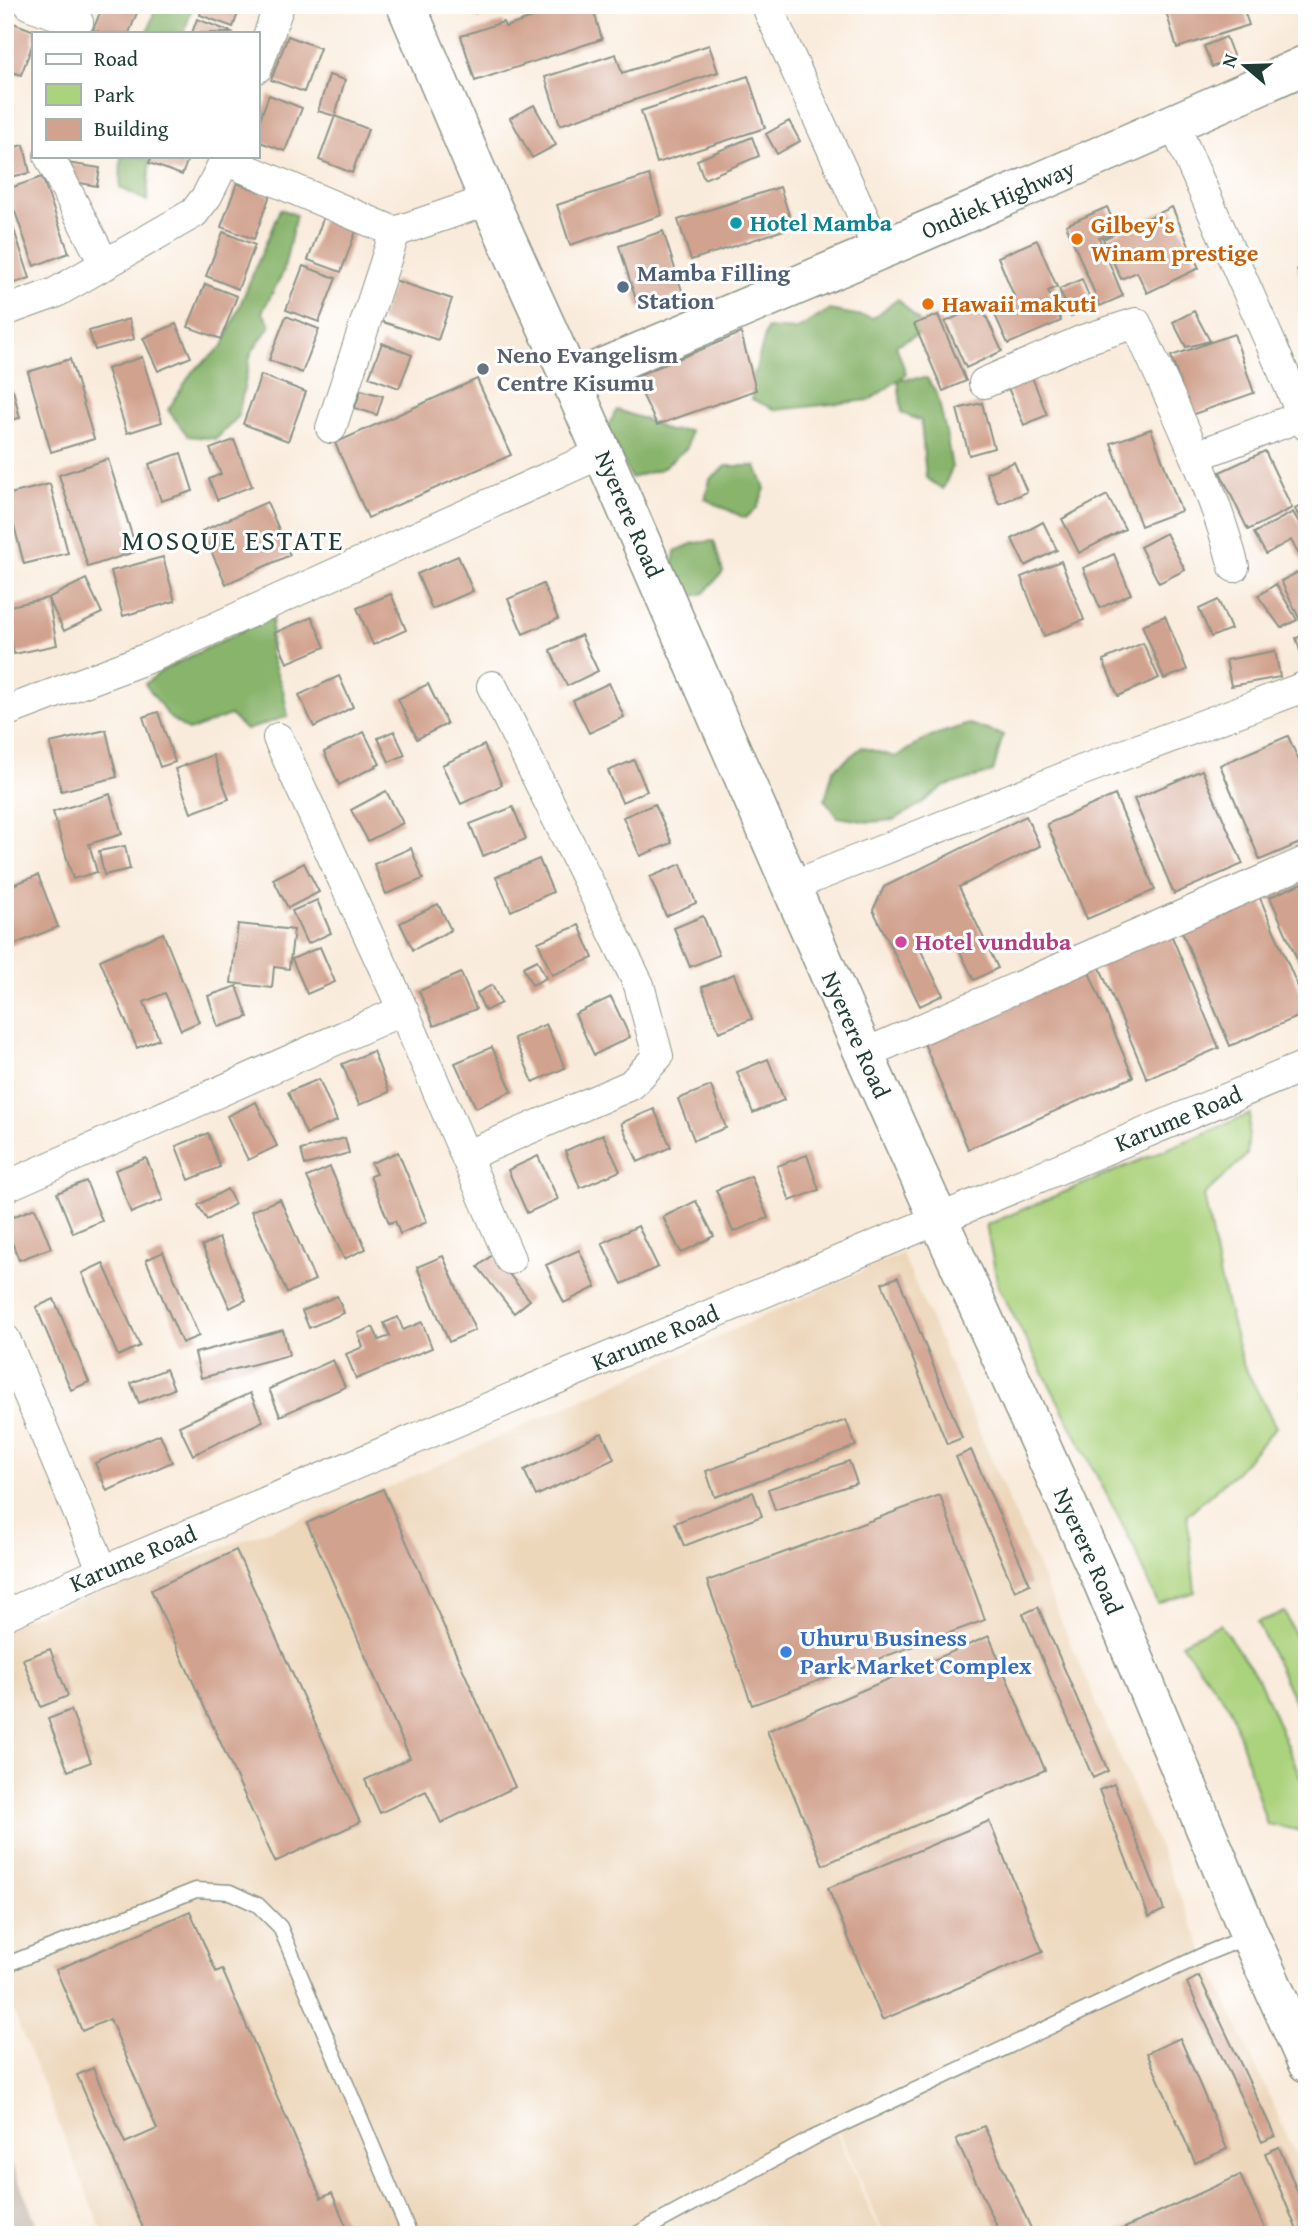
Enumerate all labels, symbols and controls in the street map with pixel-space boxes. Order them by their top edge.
legend [32,32,259,158]
north arrow [1210,32,1280,102]
text: Road [94,43,139,74]
text: N [1214,50,1244,71]
text: Park [94,79,135,110]
text: Building [94,113,169,144]
street label: Ondiek Highway [915,151,1080,248]
place label: Hotel Mamba [750,205,893,240]
place label: Gilbey's Winam prestige [1091,207,1259,270]
marker: Hotel Mamba [728,215,744,231]
marker: Gilbey's Winam prestige [1069,231,1085,247]
place label: Mamba Filling Station [637,255,791,318]
marker: Mamba Filling Station [615,279,631,295]
place label: Hawaii makuti [942,286,1097,321]
marker: Hawaii makuti [920,296,936,312]
place label: Neno Evangelism Centre Kisumu [497,337,679,400]
marker: Neno Evangelism Centre Kisumu [475,361,491,377]
street label: Nyerere Road [586,445,673,583]
district label: MOSQUE ESTATE [122,519,344,560]
place label: Hotel vunduba [915,924,1072,959]
marker: Hotel vunduba [893,934,909,950]
street label: Nyerere Road [813,966,900,1104]
street label: Karume Road [1109,1076,1247,1161]
street label: Karume Road [586,1295,724,1379]
street label: Nyerere Road [1045,1482,1132,1620]
street label: Karume Road [64,1515,202,1601]
place label: Uhuru Business Park Market Complex [800,1620,1032,1683]
marker: Uhuru Business Park Market Complex [778,1644,794,1660]

